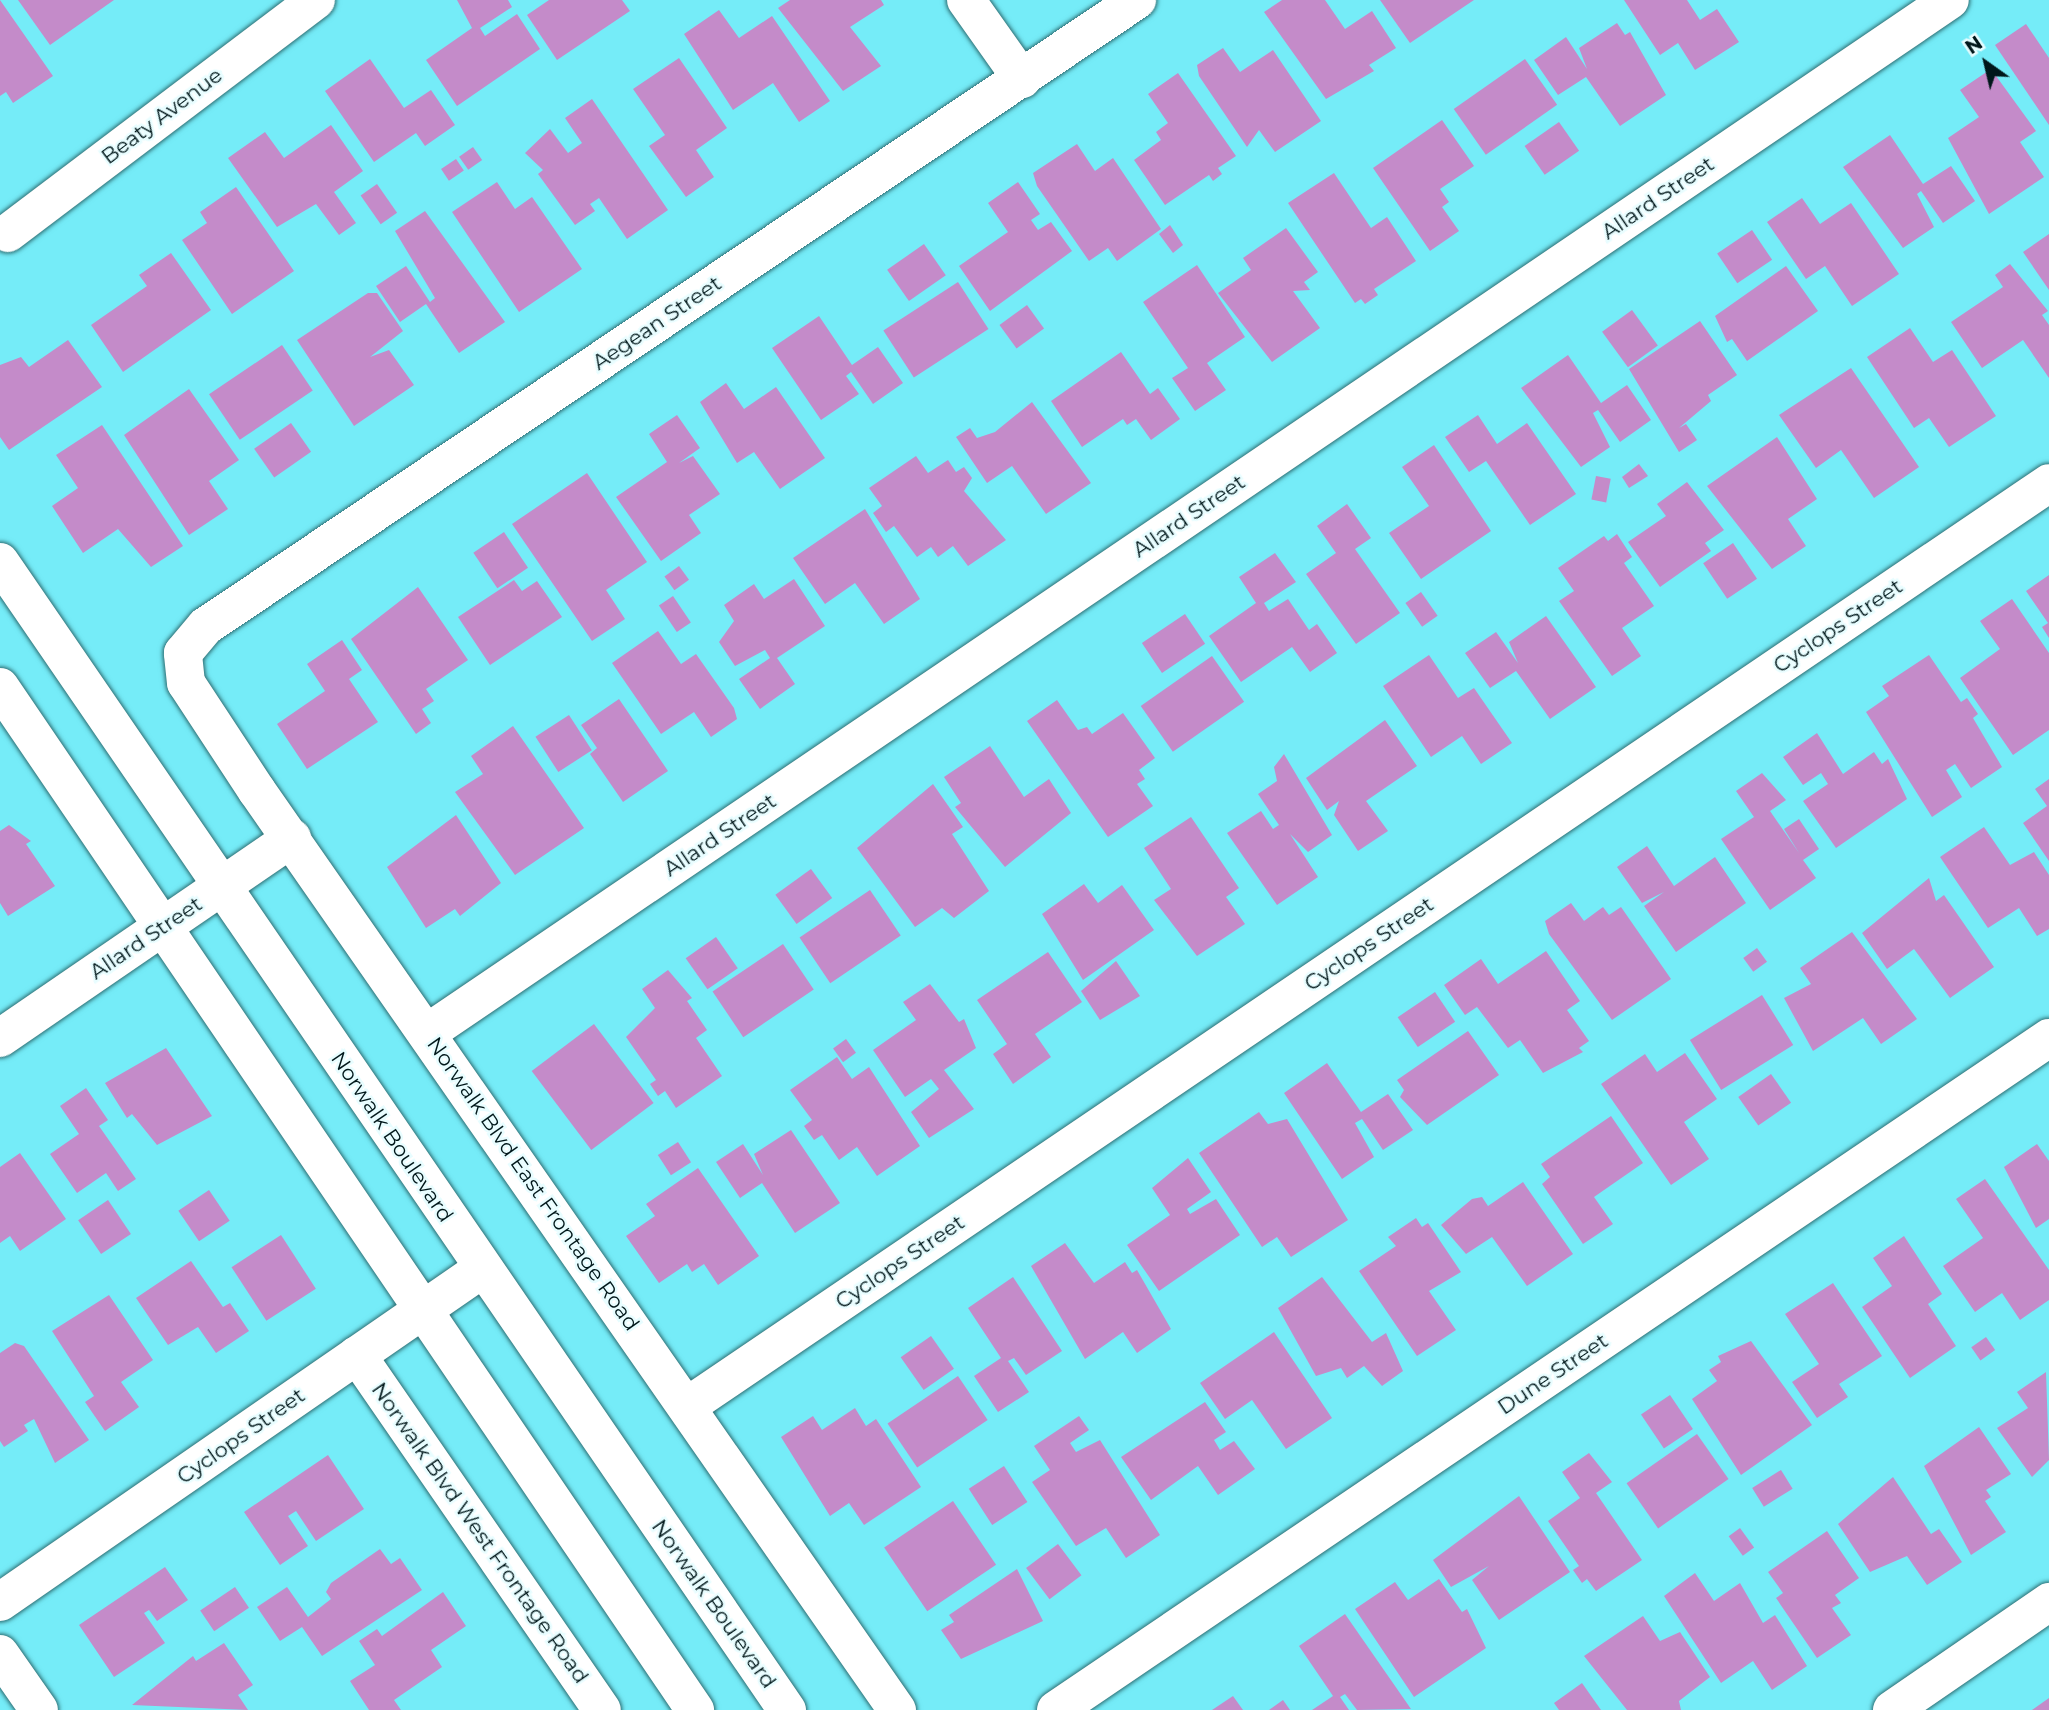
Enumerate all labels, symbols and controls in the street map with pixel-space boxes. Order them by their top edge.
north arrow [1951,28,2021,98]
text: N [1961,31,1987,59]
street label: Beaty Avenue [97,62,227,170]
street label: Allard Street [1597,151,1719,245]
street label: Aegean Street [588,271,726,375]
street label: Allard Street [1128,469,1250,563]
street label: Cyclops Street [1769,574,1907,678]
street label: Allard Street [659,788,781,882]
street label: Allard Street [85,891,207,985]
street label: Cyclops Street [1300,892,1438,996]
street label: Norwalk Blvd East Frontage Road [422,1032,644,1336]
street label: Norwalk Boulevard [326,1047,458,1227]
street label: Cyclops Street [831,1210,969,1314]
street label: Dune Street [1493,1328,1613,1420]
street label: Norwalk Blvd West Frontage Road [366,1378,594,1688]
street label: Cyclops Street [172,1383,310,1489]
street label: Norwalk Boulevard [646,1515,782,1693]

